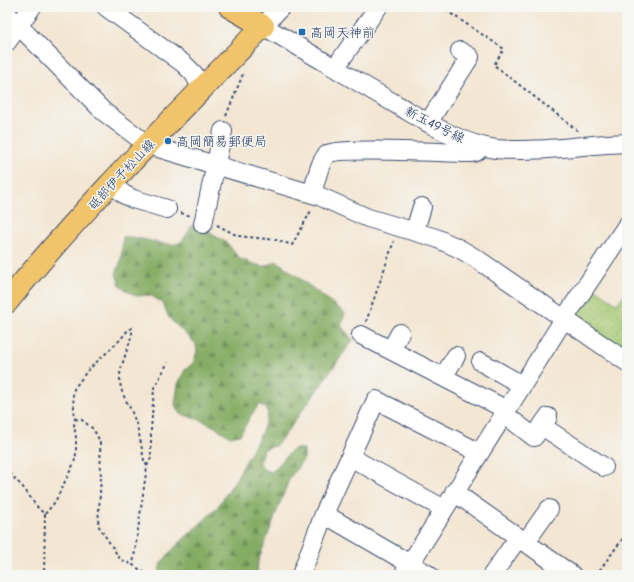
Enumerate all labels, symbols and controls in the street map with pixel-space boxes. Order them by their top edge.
place label: 高岡天神前 [310,25,375,40]
marker: 高岡天神前 [297,27,307,37]
street label: 新玉49号線 [402,103,468,146]
place label: 高岡簡易郵便局 [176,134,267,149]
street label: 砥部伊予松山線 [85,135,159,213]
marker: 高岡簡易郵便局 [163,136,173,146]

